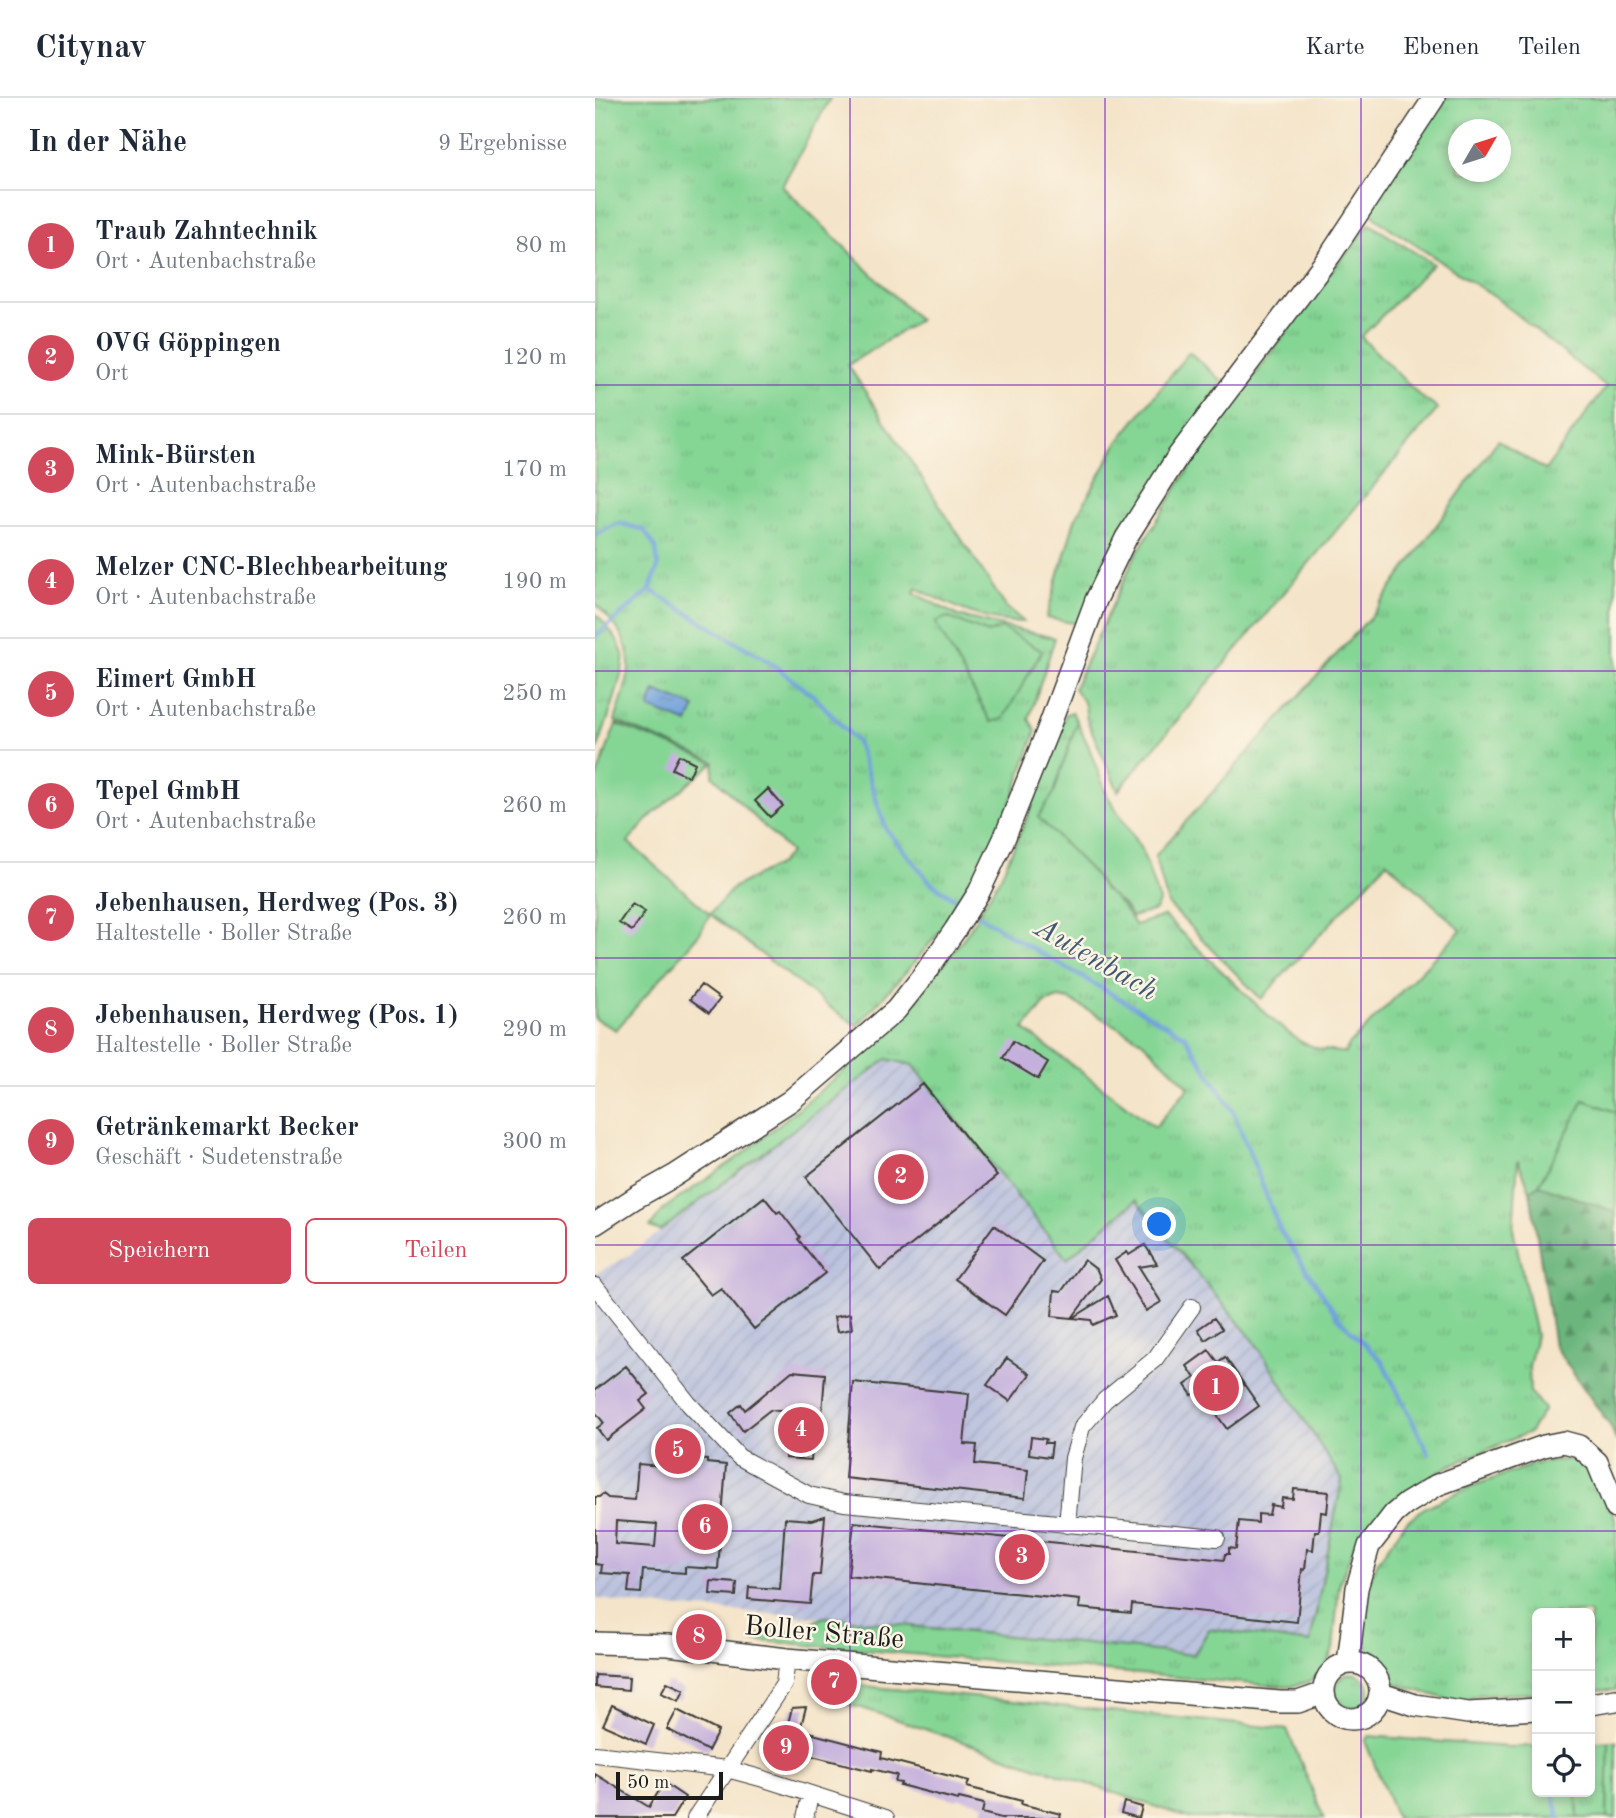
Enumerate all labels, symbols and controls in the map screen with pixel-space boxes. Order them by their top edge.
text: Citynav [35,32,147,65]
text: Karte [1305,36,1365,60]
text: Ebenen [1403,36,1479,60]
text: Teilen [1517,36,1581,60]
north arrow [1448,119,1511,182]
text: In der Nähe [28,128,187,158]
text: 9 Ergebnisse [438,132,567,155]
text: Traub Zahntechnik [95,219,318,245]
text: 1 [44,234,58,257]
text: 80 m [516,234,567,257]
text: Ort · Autenbachstraße [95,250,316,273]
text: OVG Göppingen [95,331,281,357]
text: 2 [44,346,58,369]
text: 120 m [502,346,567,369]
text: Ort [95,362,129,385]
text: Mink-Bürsten [95,443,256,469]
text: 3 [44,458,58,481]
text: 170 m [502,458,567,481]
text: Ort · Autenbachstraße [95,474,316,497]
text: Melzer CNC-Blechbearbeitung [95,555,447,581]
text: 4 [44,570,58,593]
text: 190 m [502,570,567,593]
text: Ort · Autenbachstraße [95,586,316,609]
text: Eimert GmbH [95,667,256,693]
text: 5 [44,682,58,705]
text: 250 m [502,682,567,705]
text: Ort · Autenbachstraße [95,698,316,721]
text: Tepel GmbH [95,779,241,805]
text: 6 [44,794,58,817]
text: 260 m [502,794,567,817]
text: Ort · Autenbachstraße [95,810,316,833]
text: Jebenhausen, Herdweg (Pos. 3) [95,891,458,917]
text: 7 [44,906,58,929]
text: 260 m [502,906,567,929]
water label: Autenbach [1028,912,1163,1007]
text: Haltestelle · Boller Straße [95,922,352,945]
text: Jebenhausen, Herdweg (Pos. 1) [95,1003,458,1029]
text: 8 [44,1018,58,1041]
text: 290 m [502,1018,567,1041]
text: Haltestelle · Boller Straße [95,1034,352,1057]
text: Getränkemarkt Becker [95,1115,359,1141]
text: 9 [44,1130,58,1153]
text: 300 m [502,1130,567,1153]
text: Geschäft · Sudetenstraße [95,1146,343,1169]
pin: 2 [878,1151,924,1203]
your location [1142,1207,1176,1241]
button: Speichern [28,1218,291,1284]
button: Teilen [305,1218,567,1284]
pin: 1 [1193,1362,1239,1414]
pin: 4 [778,1404,824,1456]
pin: 5 [655,1425,701,1477]
pin: 6 [682,1501,728,1553]
pin: 3 [999,1531,1045,1583]
map controls [1532,1608,1595,1797]
button: + [1532,1608,1595,1671]
pin: 8 [676,1611,722,1663]
street label: Boller Straße [743,1613,905,1655]
pin: 7 [811,1656,857,1708]
button: − [1532,1671,1595,1734]
pin: 9 [763,1722,809,1774]
button: locate [1532,1734,1595,1797]
scale bar [616,1769,723,1801]
text: 50 m [627,1774,669,1793]

